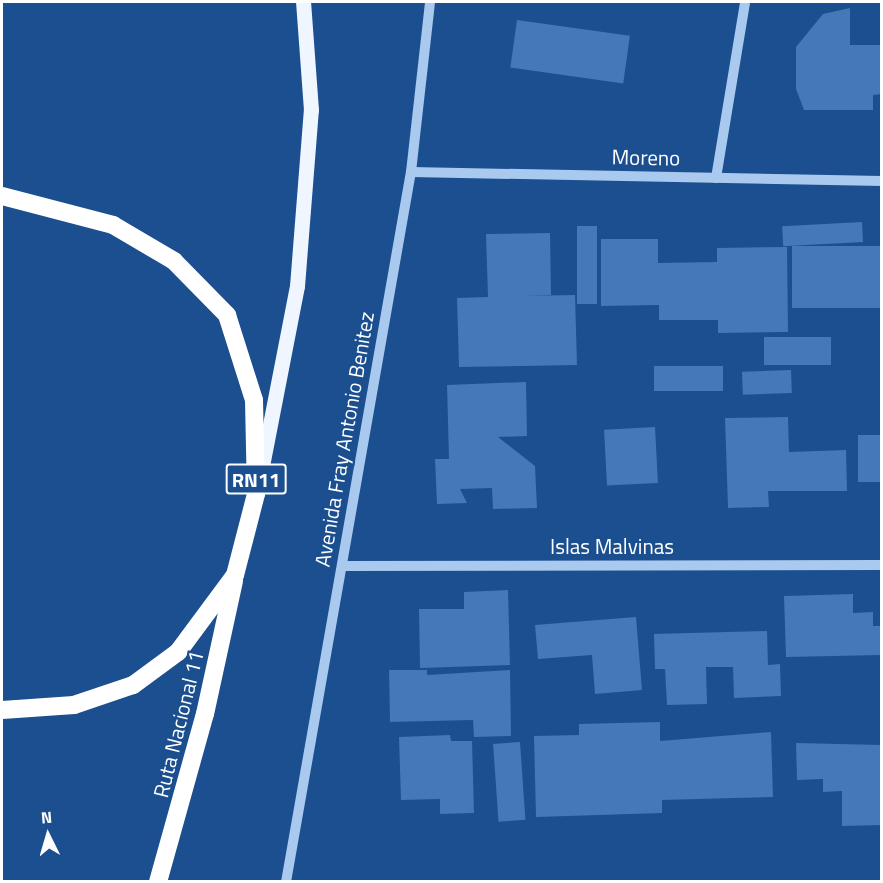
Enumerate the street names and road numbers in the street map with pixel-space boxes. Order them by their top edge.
street label: Moreno [611,144,681,170]
street label: Avenida Fray Antonio Benitez [309,310,379,568]
road number: RN11 [224,462,288,496]
street label: Islas Malvinas [550,533,674,559]
street label: Ruta Nacional 11 [148,648,208,800]

